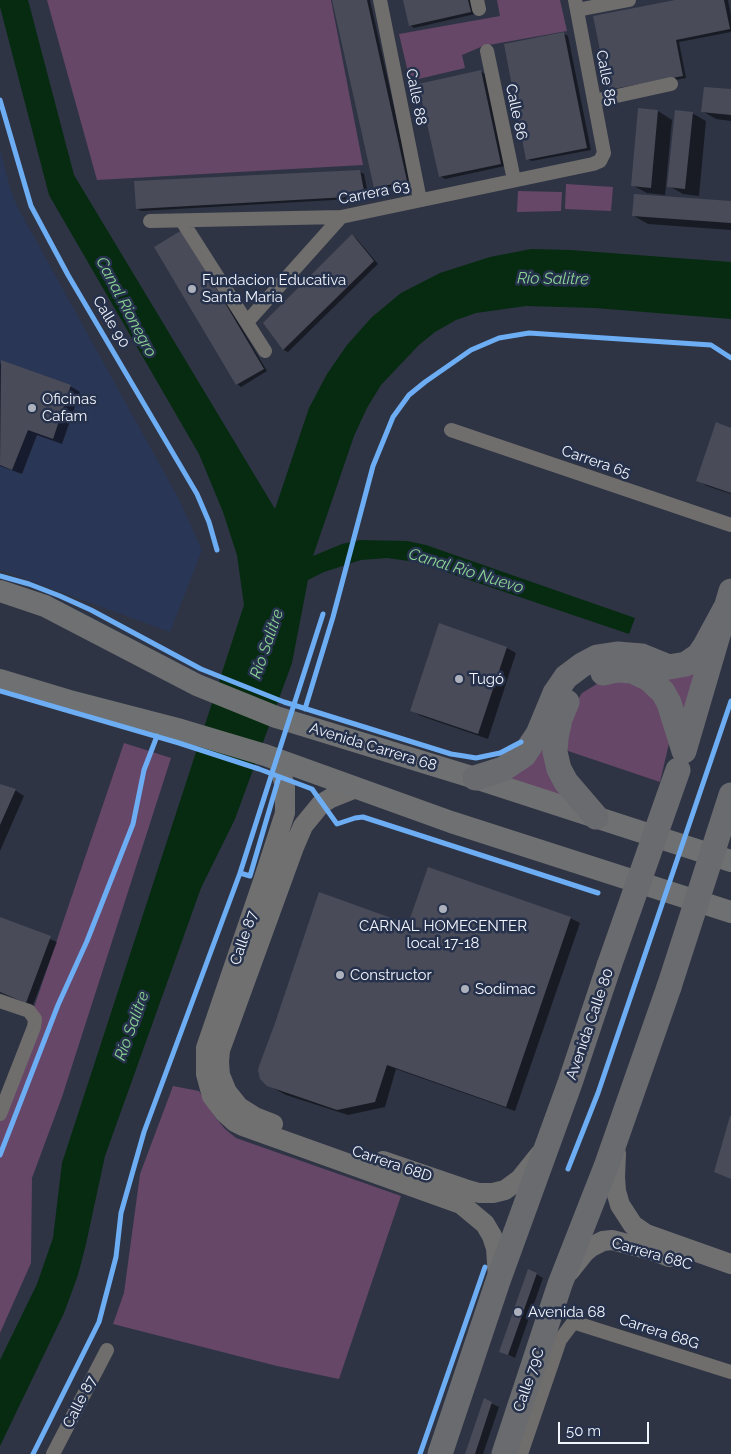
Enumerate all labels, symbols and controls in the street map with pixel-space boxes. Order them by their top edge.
street label: Calle 85 [592,49,620,107]
street label: Calle 88 [402,67,430,127]
street label: Calle 86 [501,82,531,142]
street label: Carrera 63 [337,177,411,209]
water label: Canal Rionegro [92,254,160,360]
water label: Río Salitre [517,269,589,289]
place label: Fundacion Educativa Santa Maria [202,271,346,306]
marker: Fundacion Educativa Santa Maria [186,283,198,295]
street label: Calle 90 [89,293,133,351]
place label: Oficinas Cafam [42,390,96,425]
marker: Oficinas Cafam [26,402,38,414]
street label: Carrera 65 [559,442,633,482]
water label: Canal Río Nuevo [406,544,526,598]
water label: Río Salitre [246,607,288,681]
place label: Tugó [469,670,504,688]
marker: Tugó [453,673,465,685]
street label: Avenida Carrera 68 [307,719,439,775]
marker: CARNAL HOMECENTER local 17-18 [437,903,449,915]
street label: Calle 87 [226,909,262,967]
place label: CARNAL HOMECENTER local 17-18 [359,917,527,952]
place label: Constructor [350,966,432,984]
street label: Avenida Calle 80 [562,966,618,1082]
marker: Constructor [334,969,346,981]
place label: Sodimac [475,980,536,998]
marker: Sodimac [459,983,471,995]
water label: Río Salitre [111,989,153,1063]
street label: Carrera 68D [350,1142,434,1186]
street label: Carrera 68C [610,1234,694,1274]
place label: Avenida 68 [528,1303,605,1321]
marker: Avenida 68 [512,1306,524,1318]
street label: Carrera 68G [617,1311,701,1353]
street label: Calle 79C [510,1346,548,1414]
street label: Calle 87 [59,1373,101,1431]
scale bar [561,1412,652,1444]
text: 50 m [566,1422,601,1440]

